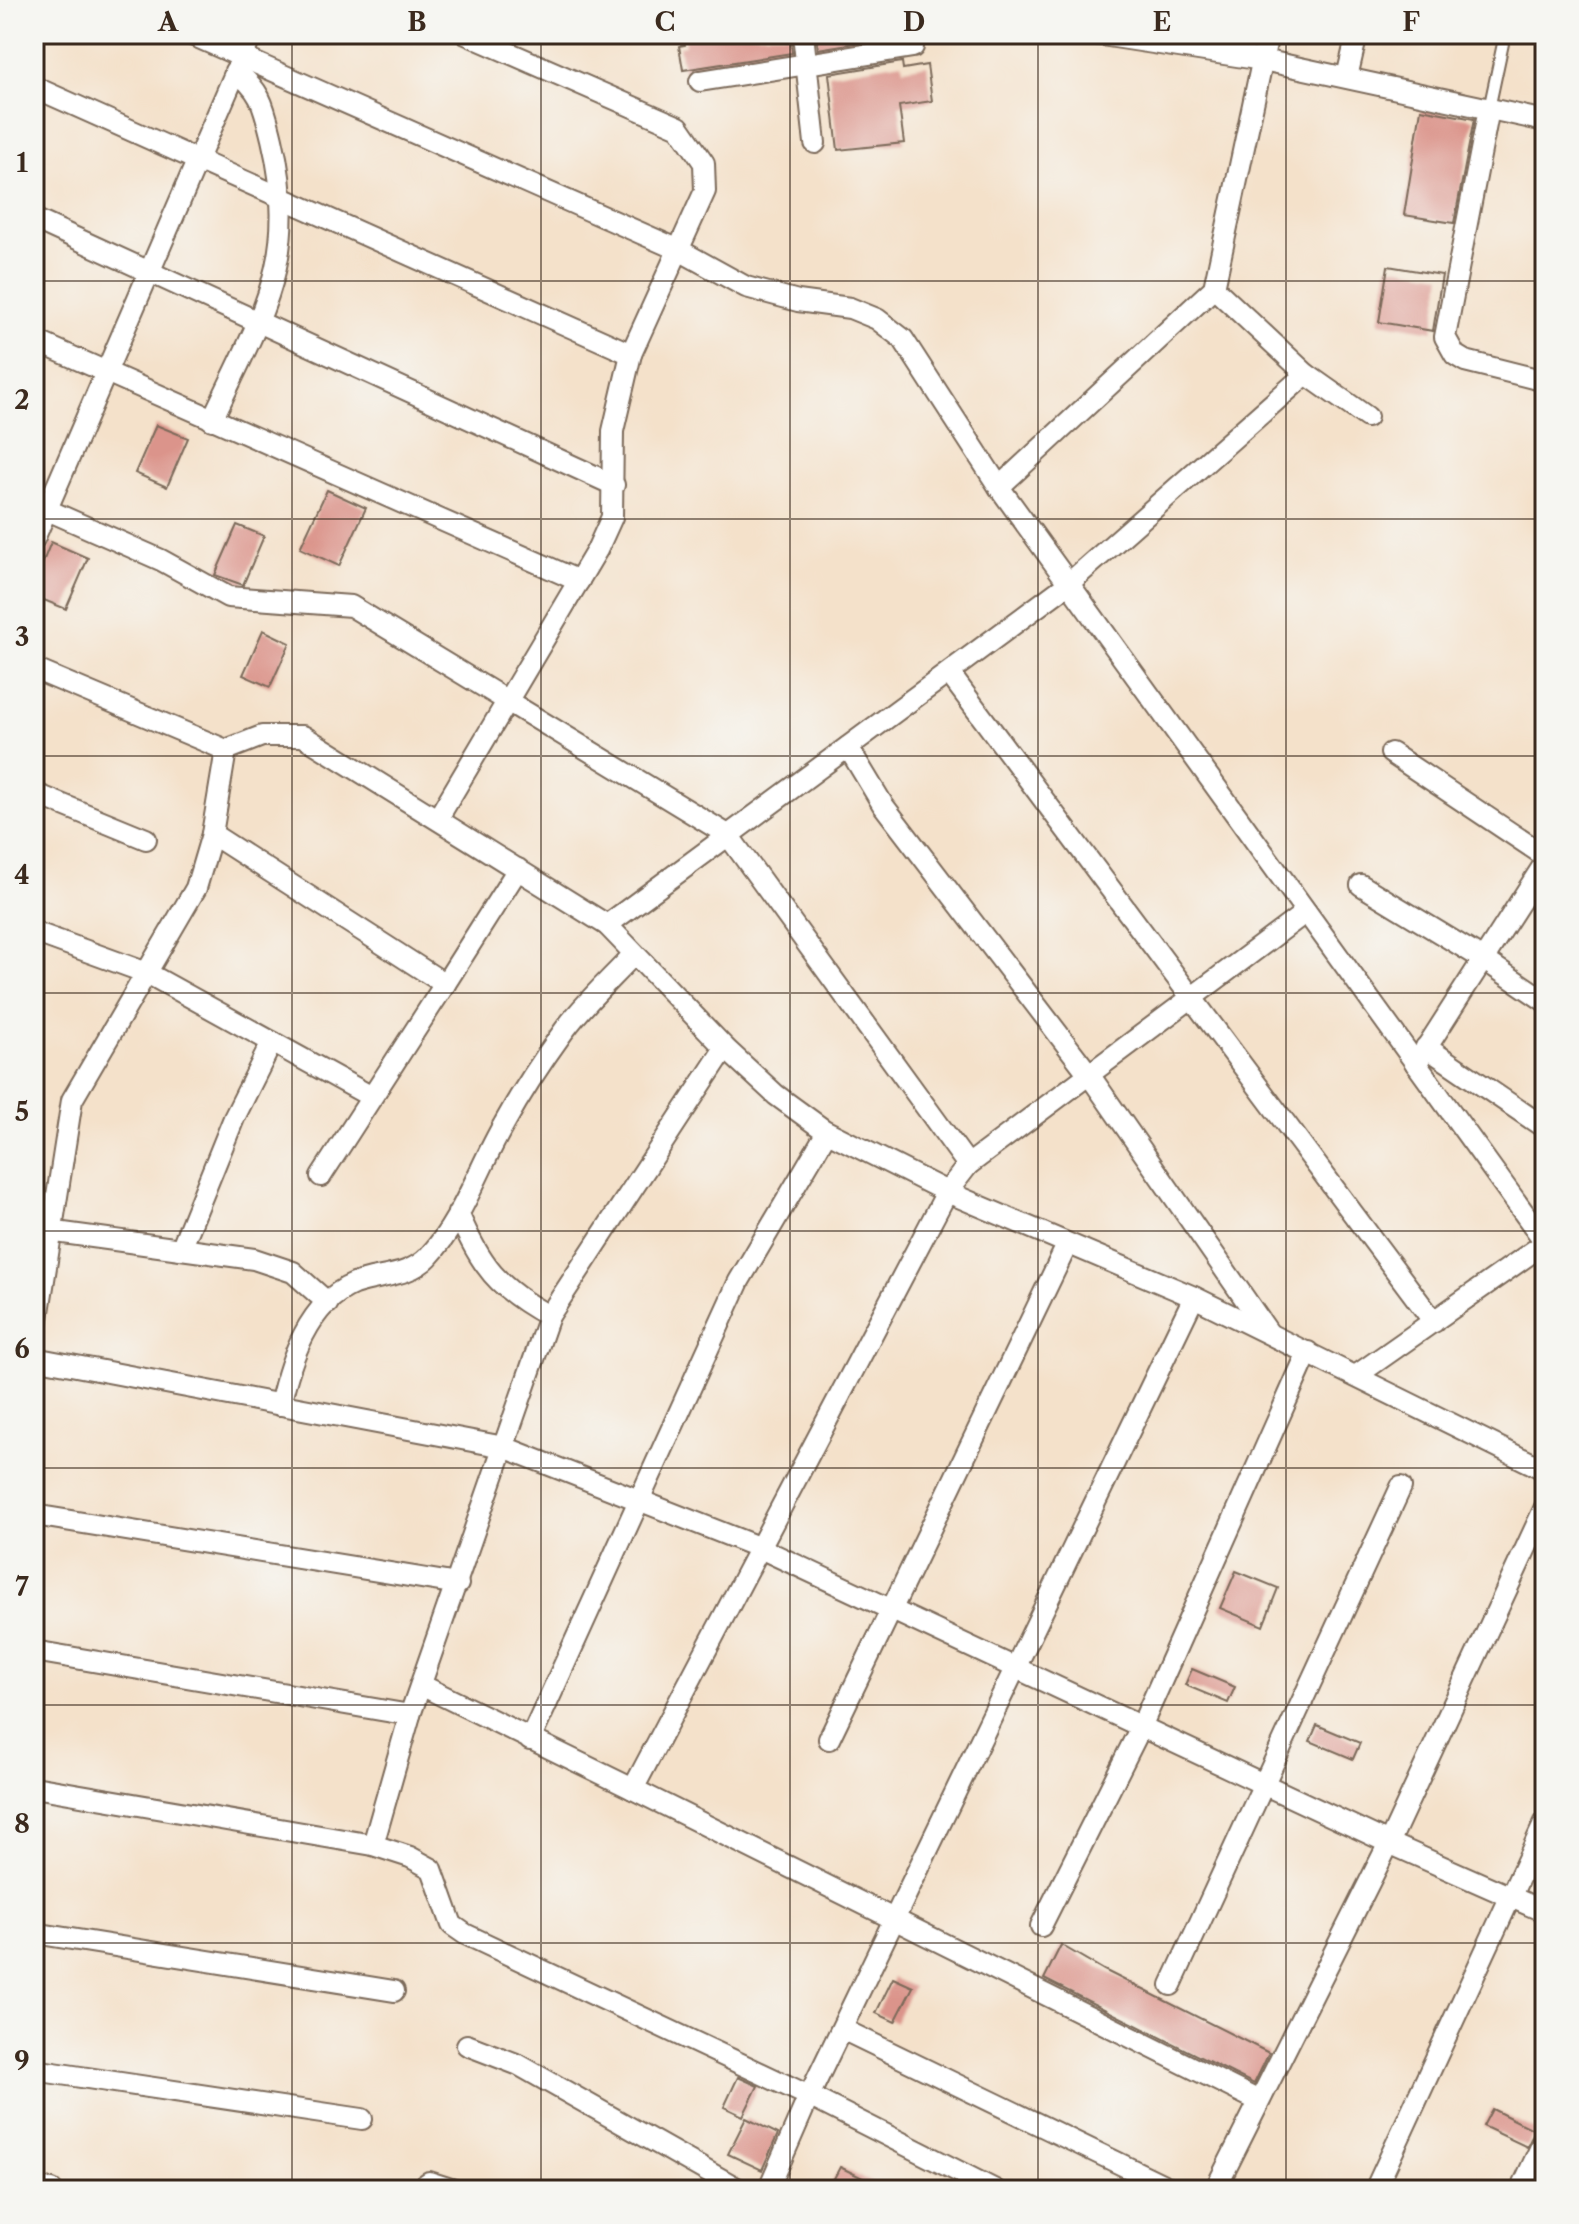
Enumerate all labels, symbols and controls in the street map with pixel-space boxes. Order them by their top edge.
text: A [157,6,179,38]
text: B [407,6,427,38]
text: C [655,6,675,38]
text: D [903,6,925,38]
text: E [1153,6,1171,38]
text: F [1402,6,1420,38]
text: 1 [16,147,28,179]
text: 2 [14,384,30,416]
text: 3 [15,621,29,653]
text: 4 [14,859,30,891]
text: 5 [15,1096,29,1128]
text: 6 [14,1333,30,1365]
text: 7 [15,1571,29,1603]
text: 8 [14,1808,30,1840]
text: 9 [14,2045,30,2077]

